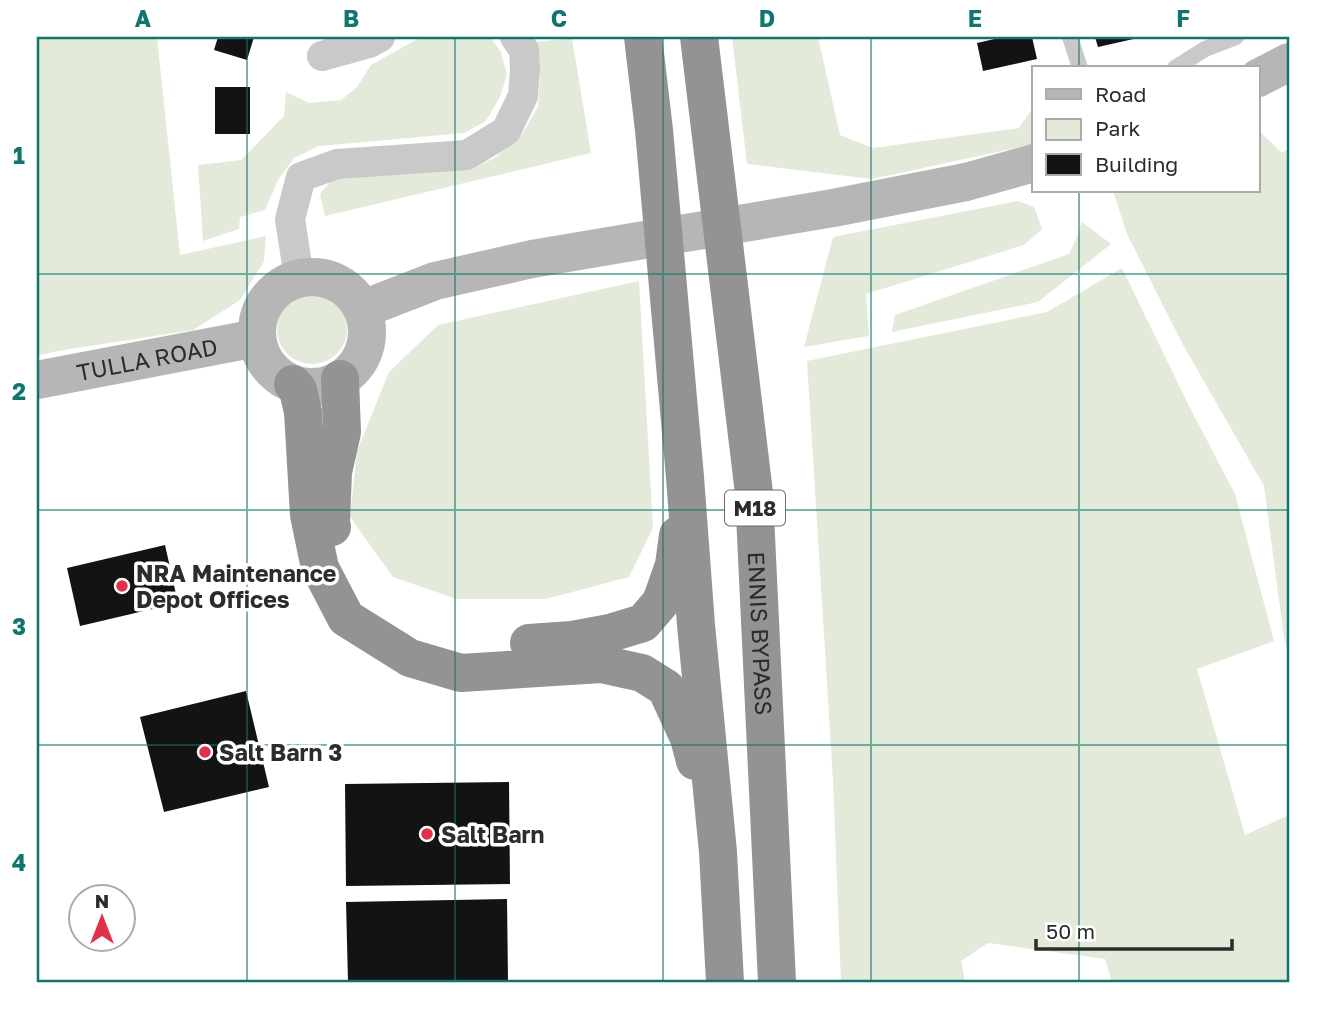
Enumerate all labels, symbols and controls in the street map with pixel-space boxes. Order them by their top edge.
text: A [135,4,152,32]
text: B [343,4,359,32]
text: C [551,4,567,32]
text: D [759,4,775,32]
text: E [968,4,982,32]
text: F [1176,4,1190,32]
legend [1032,66,1260,192]
text: Road [1095,81,1146,107]
text: Park [1095,115,1141,141]
text: 1 [13,141,25,169]
text: Building [1095,151,1178,177]
street label: TULLA ROAD [74,332,220,386]
text: 2 [12,377,26,405]
road number: M18 [725,490,785,526]
street label: ENNIS BYPASS [743,551,778,716]
place label: NRA Maintenance Depot Offices [136,559,336,613]
marker: NRA Maintenance Depot Offices [114,578,130,594]
text: 3 [12,612,26,640]
place label: Salt Barn 3 [219,738,342,766]
marker: Salt Barn 3 [197,744,213,760]
place label: Salt Barn [441,820,544,848]
marker: Salt Barn [419,826,435,842]
text: 4 [12,848,26,876]
north arrow [66,883,136,953]
text: N [95,889,109,912]
scale bar [1036,907,1232,951]
text: 50 m [1046,918,1095,944]

